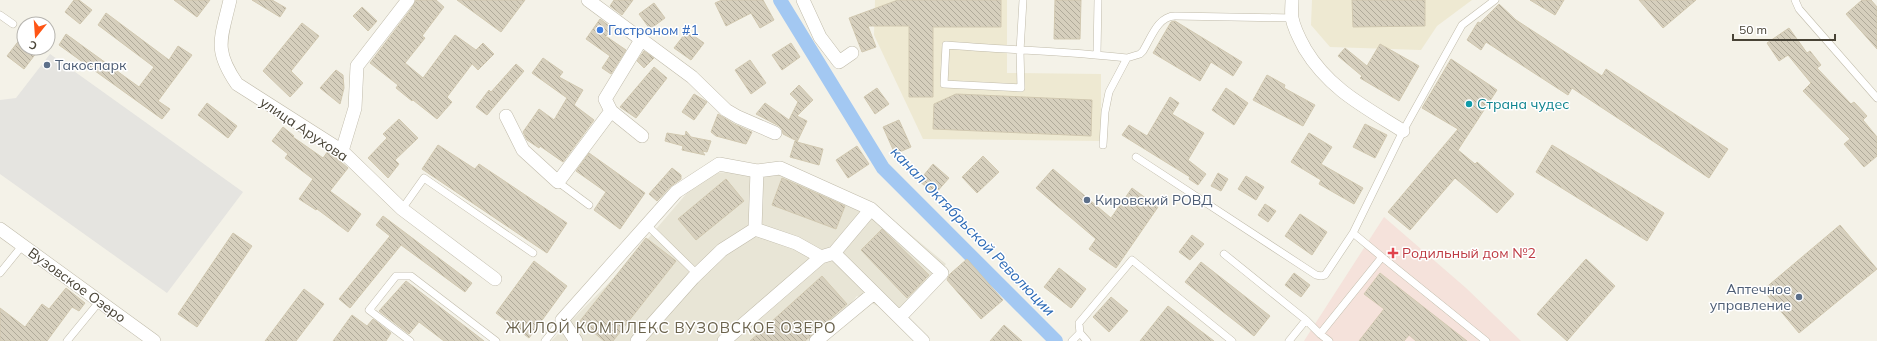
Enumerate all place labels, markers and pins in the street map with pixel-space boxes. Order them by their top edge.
place label: Гастроном #1 [608,21,699,39]
marker: Гастроном #1 [595,25,605,35]
place label: Такоспарк [55,56,127,74]
marker: Такоспарк [42,60,52,70]
place label: Страна чудес [1477,95,1569,113]
marker: Страна чудес [1464,99,1474,109]
place label: Кировский РОВД [1095,191,1213,209]
marker: Кировский РОВД [1082,195,1092,205]
place label: Родильный дом №2 [1402,244,1536,262]
marker: Родильный дом №2 [1387,247,1399,259]
place label: Аптечное управление [1710,280,1791,314]
marker: Аптечное управление [1794,292,1804,302]

